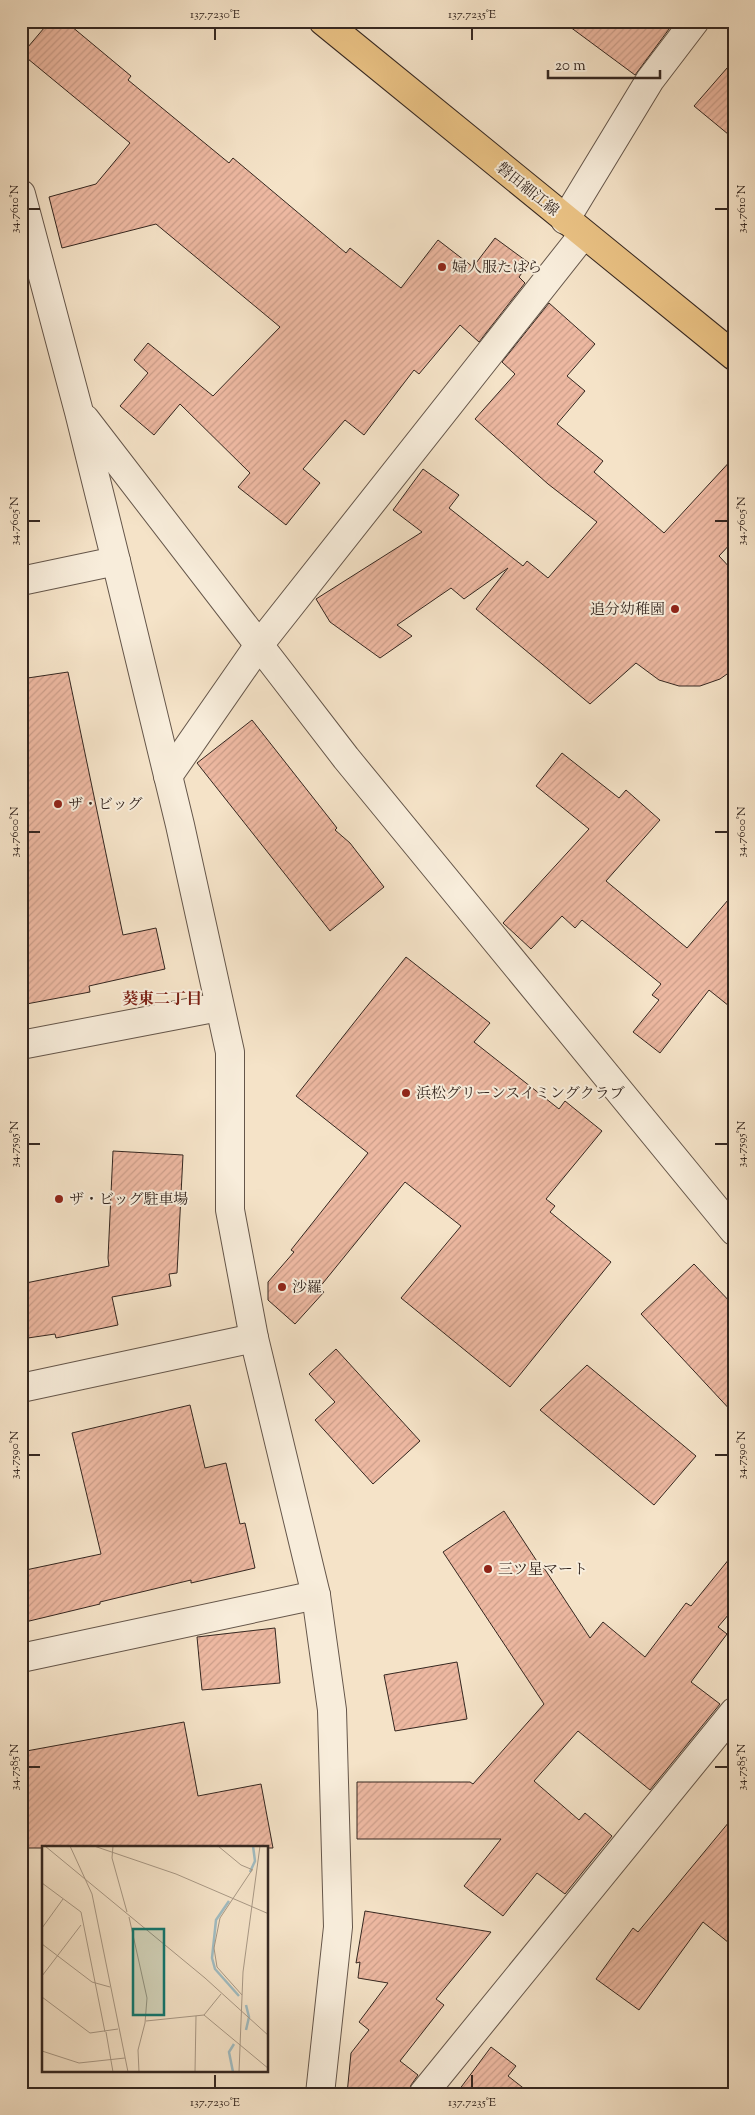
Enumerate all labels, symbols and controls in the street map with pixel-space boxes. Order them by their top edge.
text: 137.7230°E [190,6,241,24]
text: 137.7235°E [448,6,497,24]
scale bar [548,48,660,80]
text: 20 m [555,56,586,77]
street label: 磐田細江線 [491,158,563,222]
text: 34.7610°N [6,184,24,233]
text: 34.7610°N [733,184,751,233]
place label: 婦人服たはら [452,258,542,279]
marker: 婦人服たはら [436,261,448,273]
text: 34.7605°N [6,496,24,546]
text: 34.7605°N [733,496,751,546]
place label: 追分幼稚園 [590,600,665,621]
marker: 追分幼稚園 [669,603,681,615]
place label: ザ・ビッグ [68,795,142,816]
marker: ザ・ビッグ [52,798,64,810]
text: 34.7600°N [6,806,24,858]
text: 34.7600°N [733,806,751,858]
district label: 葵東二丁目 [122,989,202,1012]
place label: 浜松グリーンスイミングクラブ [416,1084,625,1105]
marker: 浜松グリーンスイミングクラブ [400,1087,412,1099]
text: 34.7595°N [6,1120,24,1167]
text: 34.7595°N [733,1120,751,1167]
place label: ザ・ビッグ駐車場 [69,1190,188,1211]
marker: ザ・ビッグ駐車場 [53,1193,65,1205]
place label: 沙羅 [292,1278,322,1299]
marker: 沙羅 [276,1281,288,1293]
text: 34.7590°N [6,1430,24,1479]
text: 34.7590°N [733,1430,751,1479]
place label: 三ツ星マート [498,1560,588,1581]
marker: 三ツ星マート [482,1563,494,1575]
text: 34.7585°N [6,1743,24,1790]
text: 34.7585°N [733,1743,751,1790]
inset map [42,1846,269,2072]
text: 137.7230°E [190,2094,241,2112]
text: 137.7235°E [448,2094,497,2112]

